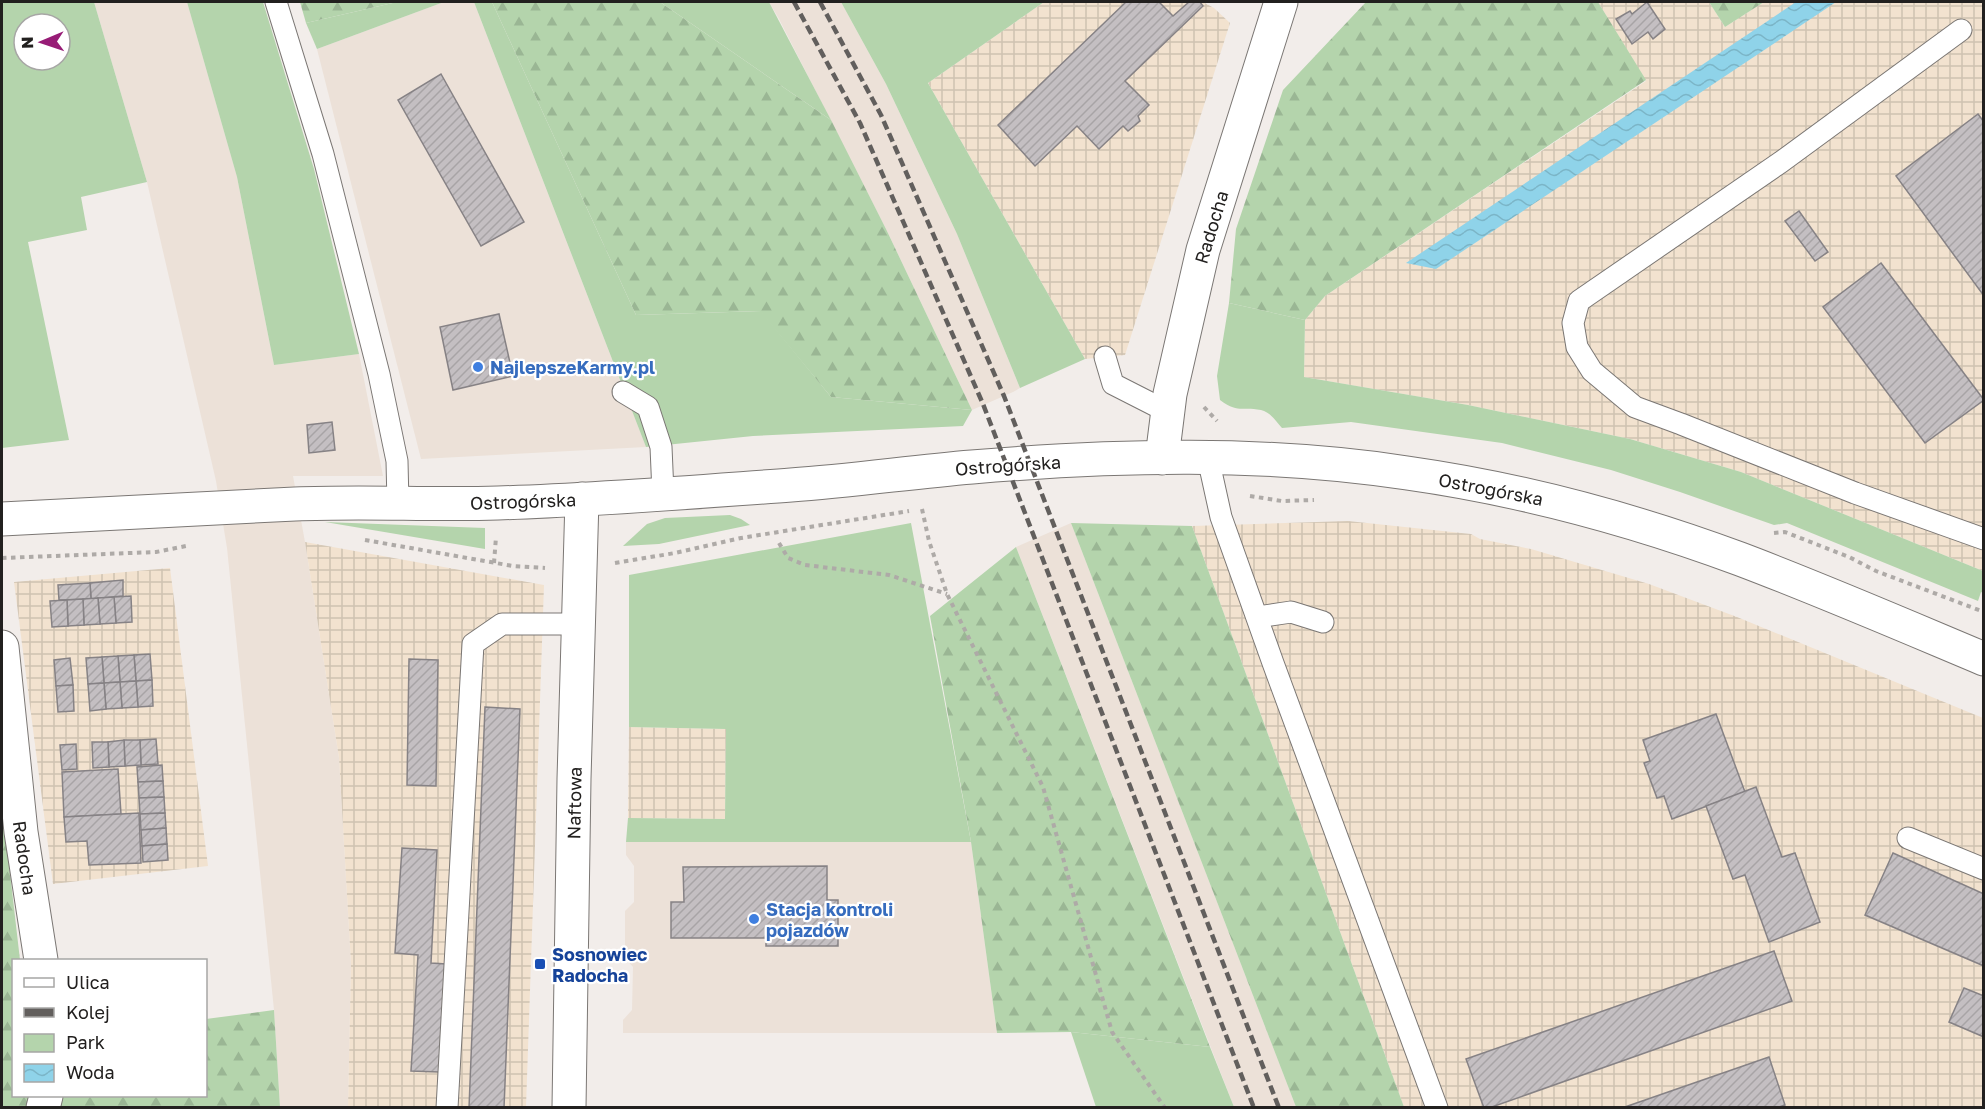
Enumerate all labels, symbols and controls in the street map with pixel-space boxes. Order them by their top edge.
north arrow [12,12,72,72]
text: N [17,36,37,49]
street label: Radocha [1189,188,1233,266]
place label: NajlepszeKarmy.pl [490,356,655,378]
marker: NajlepszeKarmy.pl [471,360,485,374]
street label: Ostrogórska [954,450,1062,480]
street label: Ostrogórska [1437,468,1545,510]
street label: Ostrogórska [470,488,576,514]
street label: Naftowa [562,766,586,840]
street label: Radocha [9,819,41,897]
place label: Stacja kontroli pojazdów [766,898,893,941]
marker: Stacja kontroli pojazdów [747,912,761,926]
place label: Sosnowiec Radocha [552,943,647,986]
marker: Sosnowiec Radocha [533,957,547,971]
legend [12,959,207,1097]
text: Ulica [66,971,110,993]
text: Kolej [66,1001,110,1023]
text: Park [66,1031,105,1053]
text: Woda [66,1061,115,1083]

